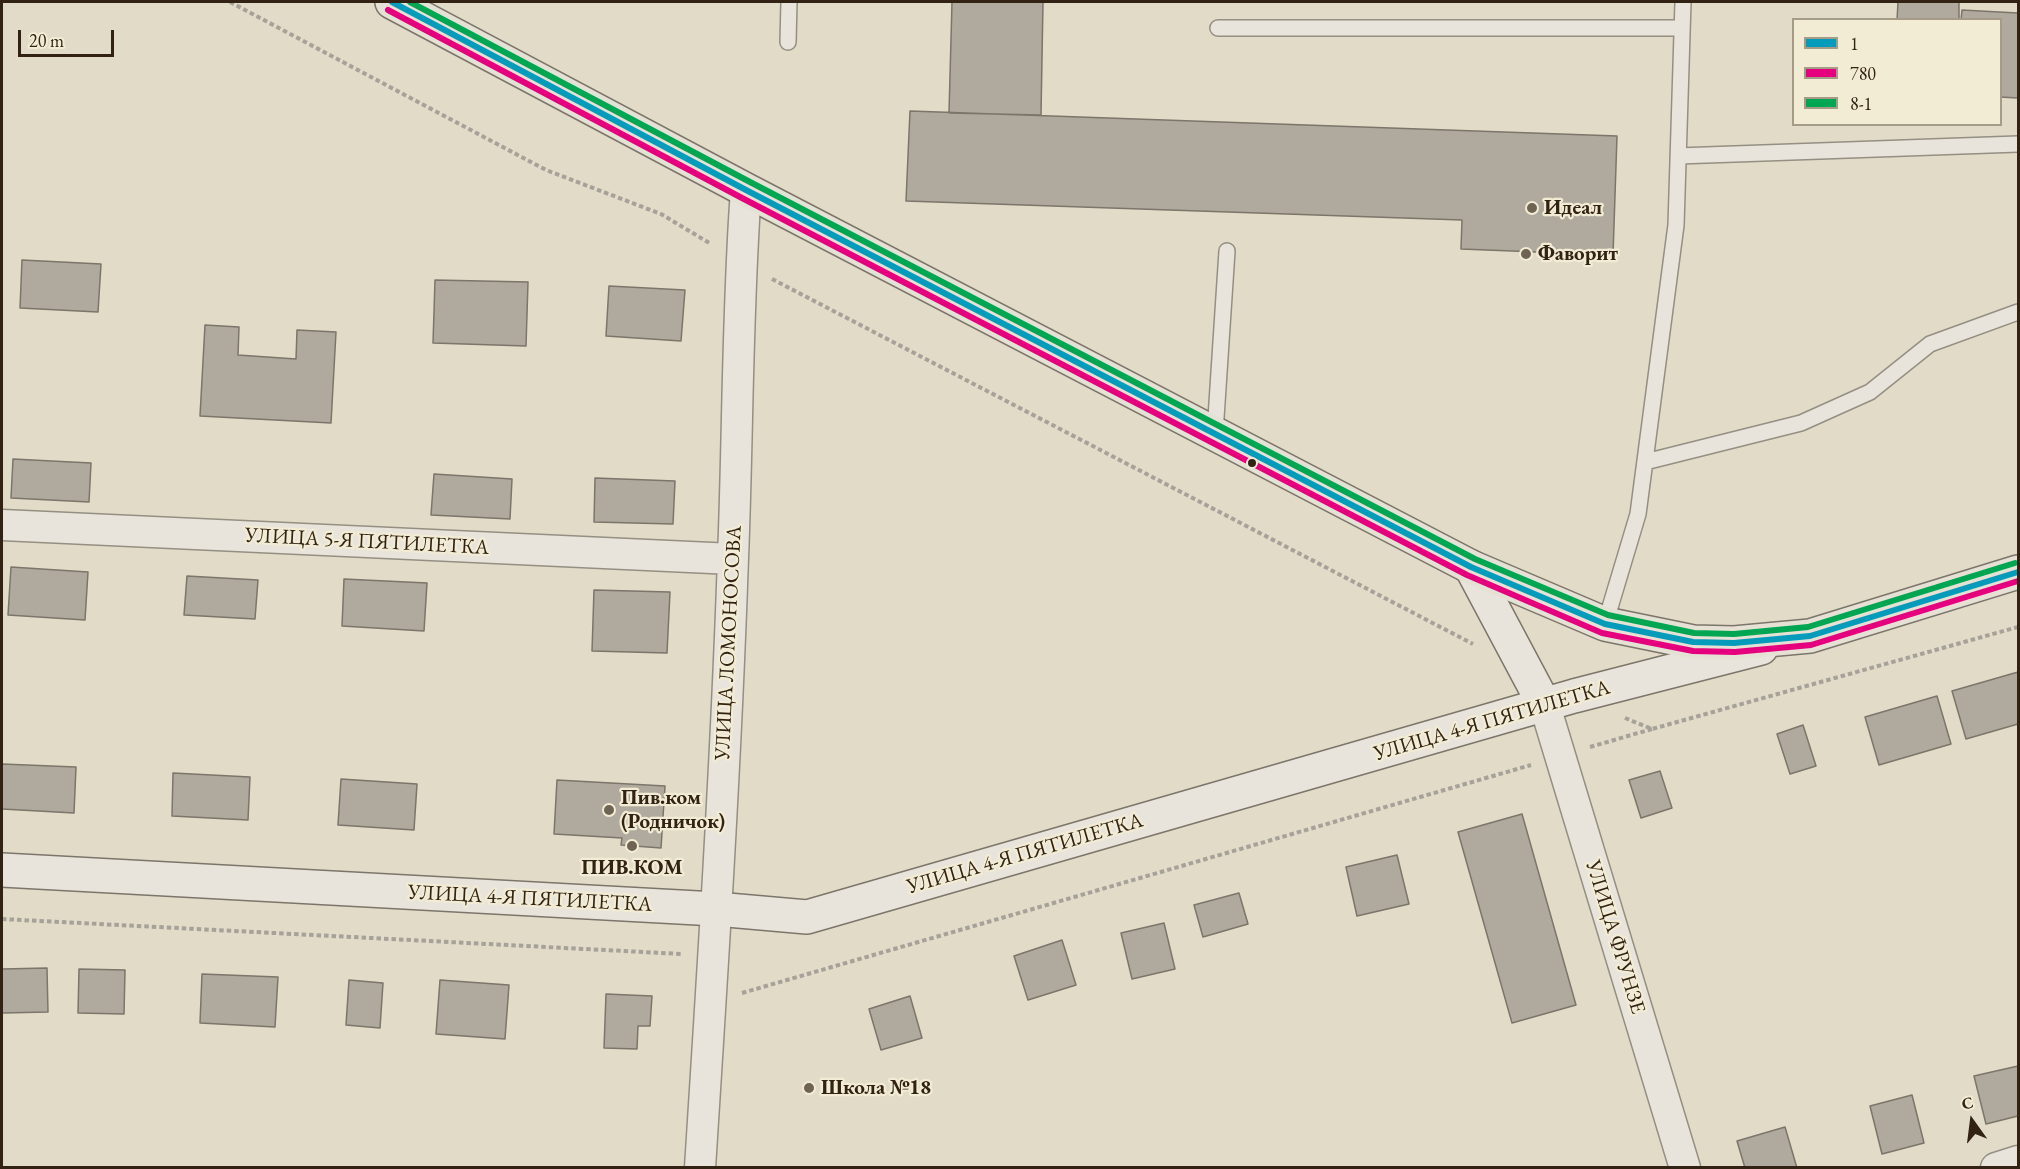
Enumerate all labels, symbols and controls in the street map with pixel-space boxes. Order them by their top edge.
scale bar [21,18,117,56]
legend [1792,18,2002,126]
text: 20 m [29,29,64,52]
text: 1 [1850,32,1859,55]
text: 780 [1850,62,1876,85]
text: 8-1 [1850,92,1872,115]
place label: Идеал [1544,195,1602,221]
marker: Идеал [1525,201,1539,215]
place label: Фаворит [1538,241,1618,267]
marker: Фаворит [1519,247,1533,261]
unlabelled marker [1246,457,1258,469]
street label: УЛИЦА 5-Я ПЯТИЛЕТКА [244,523,490,561]
street label: УЛИЦА ЛОМОНОСОВА [710,525,748,761]
street label: УЛИЦА 4-Я ПЯТИЛЕТКА [1371,675,1613,767]
place label: Пив.ком (Родничок) [621,785,725,835]
marker: Пив.ком (Родничок) [602,803,616,817]
street label: УЛИЦА 4-Я ПЯТИЛЕТКА [904,808,1146,900]
marker: ПИВ.КОМ [625,839,639,853]
place label: ПИВ.КОМ [581,855,683,881]
street label: УЛИЦА ФРУНЗЕ [1580,857,1650,1017]
street label: УЛИЦА 4-Я ПЯТИЛЕТКА [407,880,653,918]
place label: Школа №18 [821,1075,931,1101]
marker: Школа №18 [802,1081,816,1095]
north arrow [1942,1091,2002,1151]
text: С [1959,1091,1976,1115]

